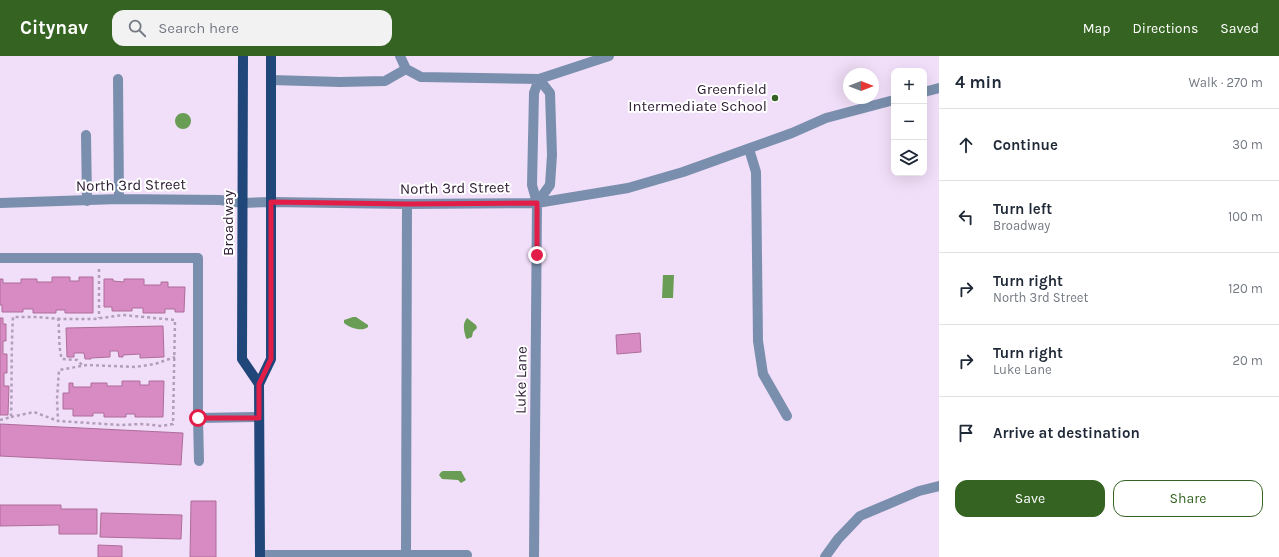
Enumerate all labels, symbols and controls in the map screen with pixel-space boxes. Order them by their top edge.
search box [112,10,392,46]
text: Citynav [20,17,88,39]
icon: search [126,17,148,39]
text: Search here [158,19,239,37]
text: Map [1083,20,1111,37]
text: Directions [1133,20,1198,37]
text: Saved [1220,20,1259,37]
north arrow [843,68,879,104]
map controls [891,68,927,176]
button: + [891,68,927,104]
text: 4 min [955,72,1002,92]
text: Walk · 270 m [1189,75,1263,90]
place label: Greenfield Intermediate School [628,80,767,115]
marker: Greenfield Intermediate School [770,93,780,103]
button: − [891,104,927,140]
icon: ahead [955,134,977,156]
text: Continue [993,136,1058,154]
text: 30 m [1232,137,1263,152]
button: layers [891,140,927,176]
street label: North 3rd Street [76,175,187,195]
street label: North 3rd Street [400,178,511,198]
street label: Broadway [219,190,237,256]
text: Turn left [993,200,1052,218]
icon: left [955,206,977,228]
text: 100 m [1228,209,1263,224]
text: Broadway [993,218,1050,233]
route end [528,246,546,264]
text: Turn right [993,272,1063,290]
icon: right [955,278,977,300]
text: 120 m [1228,281,1263,296]
text: North 3rd Street [993,290,1088,305]
text: Turn right [993,344,1063,362]
street label: Luke Lane [511,346,531,414]
icon: right [955,350,977,372]
text: 20 m [1233,353,1263,368]
text: Luke Lane [993,362,1052,377]
route start [189,409,207,427]
icon: arrive [955,422,977,444]
text: Arrive at destination [993,424,1140,442]
button: Save [955,480,1105,517]
button: Share [1113,480,1263,517]

